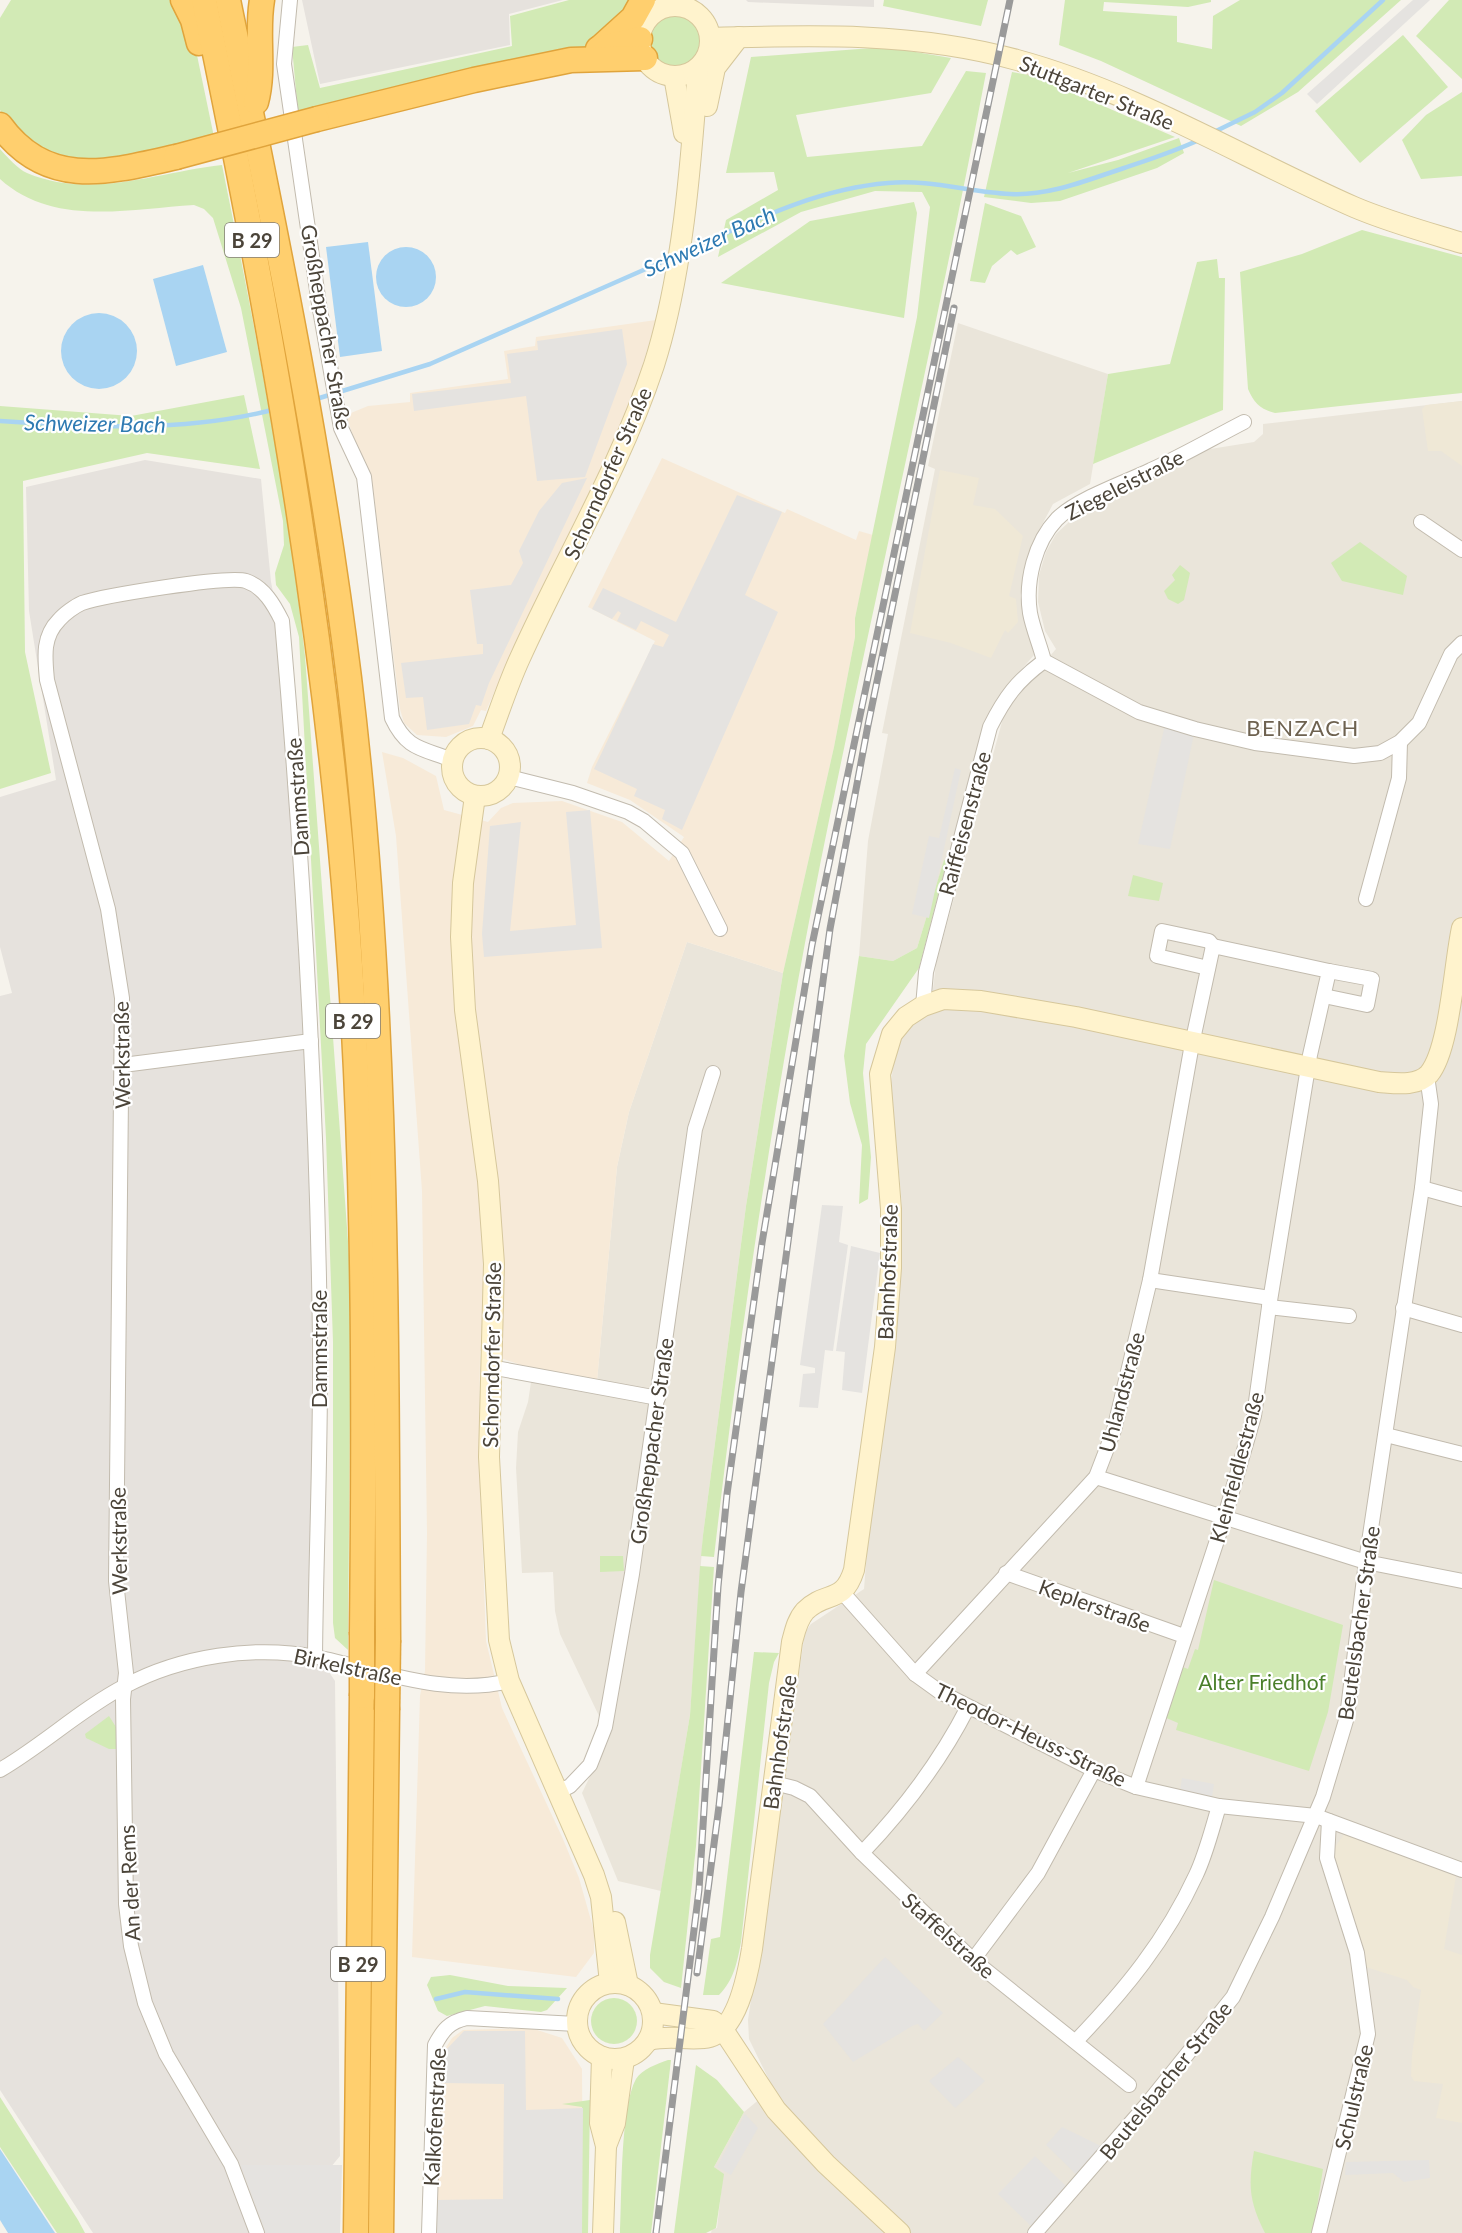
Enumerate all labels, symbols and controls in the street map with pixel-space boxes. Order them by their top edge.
street label: Stuttgarter Straße [1016,50,1178,134]
water label: Schweizer Bach [639,200,779,282]
street label: Großheppacher Straße [297,222,357,432]
road number: B 29 [225,223,279,257]
street label: Schorndorfer Straße [558,383,656,563]
water label: Schweizer Bach [24,408,166,438]
street label: Ziegeleistraße [1061,443,1187,525]
district label: BENZACH [1246,714,1360,741]
street label: Dammstraße [280,737,314,857]
street label: Raiffeisenstraße [933,748,995,898]
street label: Werkstraße [108,1001,134,1109]
road number: B 29 [326,1004,380,1038]
street label: Bahnhofstraße [872,1204,902,1340]
street label: Schorndorfer Straße [477,1262,505,1448]
street label: Dammstraße [306,1290,331,1408]
street label: Uhlandstraße [1093,1329,1149,1455]
street label: Großheppacher Straße [624,1336,678,1546]
street label: Kleinfeldlestraße [1204,1389,1268,1545]
street label: Werkstraße [105,1487,131,1595]
street label: Beutelsbacher Straße [1332,1524,1384,1722]
street label: Keplerstraße [1036,1573,1154,1637]
street label: Birkelstraße [292,1642,404,1690]
park label: Alter Friedhof [1198,1669,1326,1694]
street label: Bahnhofstraße [757,1673,801,1811]
street label: Theodor-Heuss-Straße [931,1677,1131,1791]
street label: An der Rems [113,1824,145,1942]
street label: Staffelstraße [897,1887,1001,1983]
road number: B 29 [331,1947,385,1981]
street label: Beutelsbacher Straße [1094,1996,1236,2164]
street label: Schulstraße [1329,2042,1377,2152]
street label: Kalkofenstraße [418,2047,450,2187]

